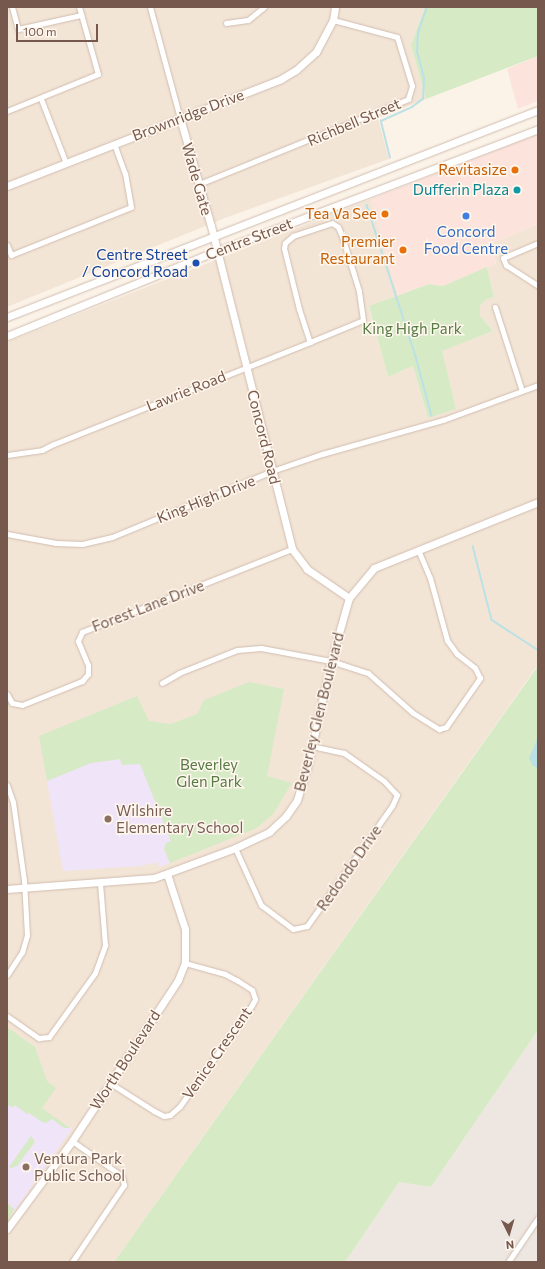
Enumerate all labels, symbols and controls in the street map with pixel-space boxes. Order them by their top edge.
scale bar [18,16,100,42]
text: 100 m [23,24,57,38]
street label: Brownridge Drive [130,85,246,145]
street label: Richbell Street [305,94,403,150]
street label: Wade Gate [178,141,216,217]
place label: Revitasize [438,161,507,179]
marker: Revitasize [510,165,520,175]
place label: Dufferin Plaza [413,181,509,199]
marker: Dufferin Plaza [512,185,522,195]
place label: Tea Va See [305,205,377,223]
marker: Tea Va See [380,209,390,219]
marker: Concord Food Centre [461,211,471,221]
street label: Centre Street [203,214,295,264]
place label: Concord Food Centre [424,222,508,257]
place label: Premier Restaurant [320,232,395,267]
place label: Centre Street / Concord Road [82,245,188,280]
marker: Premier Restaurant [398,245,408,255]
marker: Centre Street / Concord Road [191,258,201,268]
park label: King High Park [362,320,462,338]
street label: Lawrie Road [144,367,228,415]
street label: Concord Road [244,388,284,486]
street label: King High Drive [154,471,258,527]
street label: Forest Lane Drive [89,576,207,636]
street label: Beverley Glen Boulevard [290,631,348,793]
park label: Beverley Glen Park [176,755,242,790]
place label: Wilshire Elementary School [116,801,243,836]
marker: Wilshire Elementary School [103,814,113,824]
street label: Redondo Drive [313,822,385,914]
street label: Venice Crescent [178,1003,256,1103]
street label: Worth Boulevard [86,1007,164,1113]
place label: Ventura Park Public School [34,1149,125,1184]
marker: Ventura Park Public School [21,1162,31,1172]
north arrow [489,1213,529,1253]
text: N [505,1239,515,1252]

